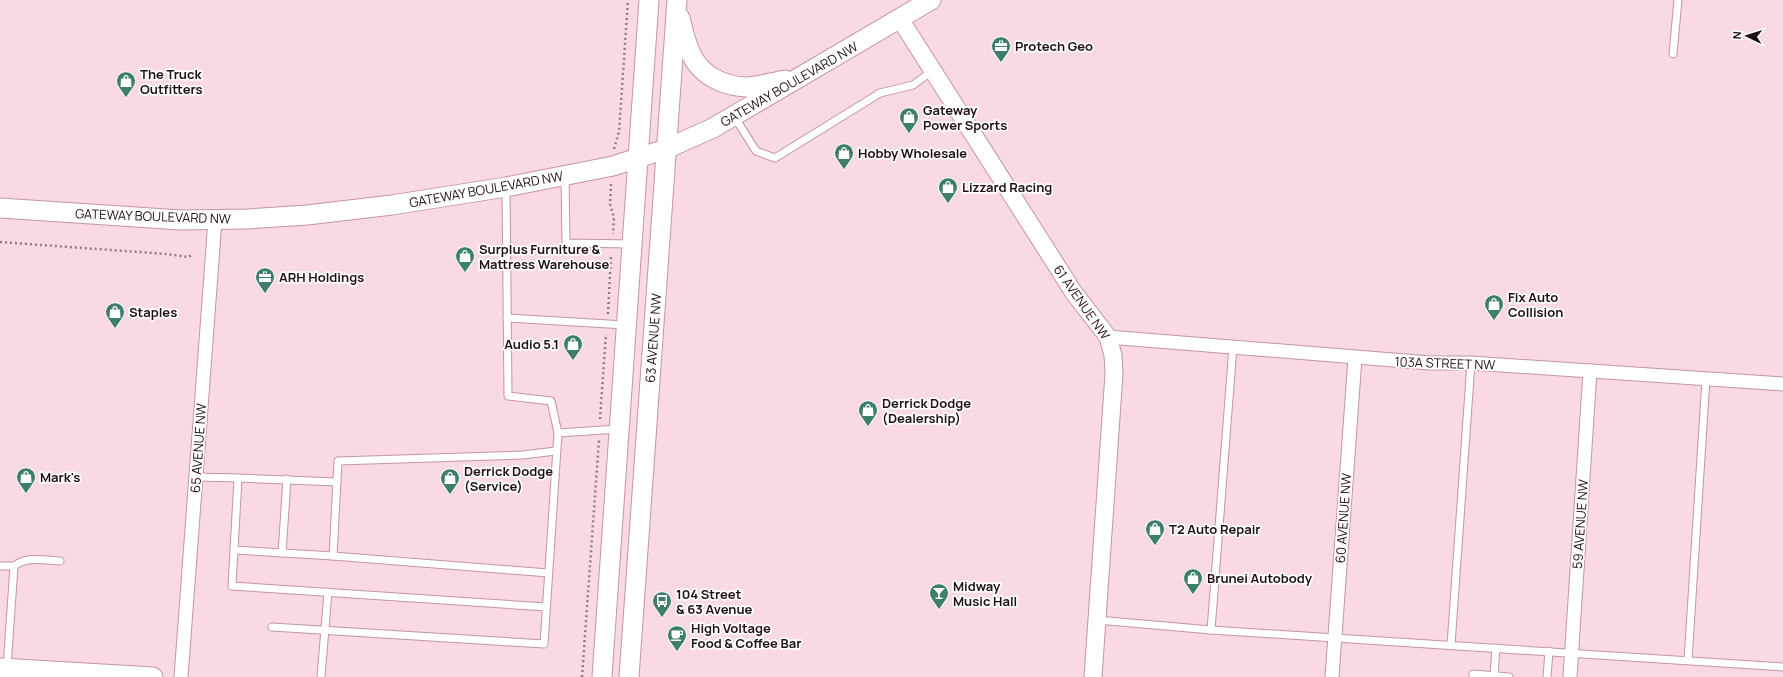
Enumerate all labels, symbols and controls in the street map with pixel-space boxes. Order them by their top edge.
north arrow [1727,16,1767,56]
text: N [1729,31,1744,40]
office icon: Protech Geo [990,35,1012,63]
street label: GATEWAY BOULEVARD NW [717,37,861,131]
place label: Protech Geo [1015,37,1093,55]
place label: The Truck Outfitters [140,65,203,98]
shop icon: The Truck Outfitters [115,70,137,98]
place label: Gateway Power Sports [923,101,1007,134]
shop icon: Gateway Power Sports [898,106,920,134]
shop icon: Hobby Wholesale [833,142,855,170]
place label: Hobby Wholesale [858,144,967,162]
street label: GATEWAY BOULEVARD NW [408,167,564,211]
shop icon: Lizzard Racing [937,176,959,204]
place label: Lizzard Racing [962,178,1052,196]
street label: GATEWAY BOULEVARD NW [75,204,231,228]
place label: Surplus Furniture & Mattress Warehouse [479,240,609,273]
shop icon: Surplus Furniture & Mattress Warehouse [454,245,476,273]
street label: 61 AVENUE NW [1050,261,1114,343]
office icon: ARH Holdings [254,266,276,294]
place label: ARH Holdings [279,268,364,286]
place label: Fix Auto Collision [1508,288,1563,321]
street label: 63 AVENUE NW [641,293,665,383]
shop icon: Fix Auto Collision [1483,293,1505,321]
shop icon: Staples [104,301,126,329]
place label: Staples [129,303,177,321]
shop icon: Audio 5.1 [562,333,584,361]
place label: Audio 5.1 [504,335,559,353]
street label: 103A STREET NW [1394,352,1496,374]
place label: Derrick Dodge (Dealership) [882,394,971,427]
shop icon: Derrick Dodge (Dealership) [857,399,879,427]
street label: 65 AVENUE NW [186,403,210,493]
place label: Derrick Dodge (Service) [464,462,553,495]
shop icon: Mark's [15,466,37,494]
shop icon: Derrick Dodge (Service) [439,467,461,495]
place label: Mark's [40,468,80,486]
street label: 60 AVENUE NW [1331,472,1355,564]
street label: 59 AVENUE NW [1568,479,1592,569]
shop icon: T2 Auto Repair [1144,518,1166,546]
place label: T2 Auto Repair [1169,520,1261,538]
shop icon: Brunei Autobody [1182,567,1204,595]
place label: Brunei Autobody [1207,569,1313,587]
place label: Midway Music Hall [953,577,1017,610]
bar icon: Midway Music Hall [928,582,950,610]
place label: 104 Street & 63 Avenue [676,585,753,618]
bus stop icon: 104 Street & 63 Avenue [651,590,673,618]
place label: High Voltage Food & Coffee Bar [691,619,801,652]
cafe icon: High Voltage Food & Coffee Bar [666,624,688,652]

